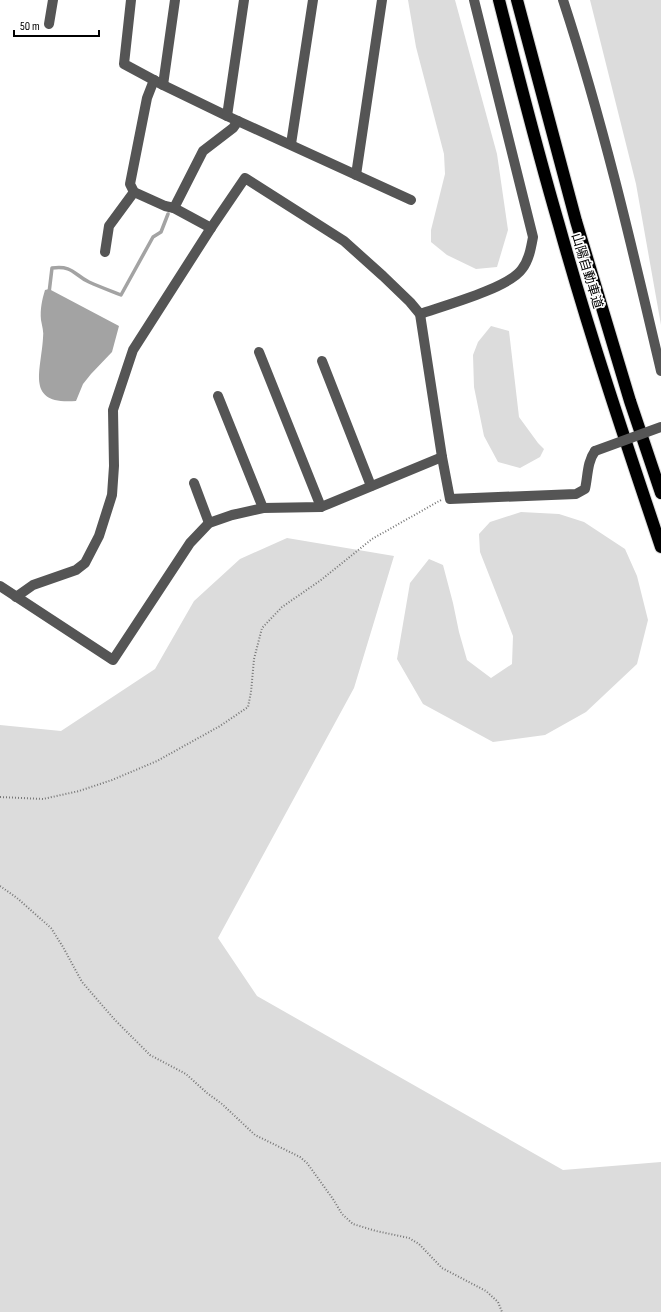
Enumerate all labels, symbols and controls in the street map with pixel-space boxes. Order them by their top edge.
scale bar [14,12,99,38]
text: 50 m [20,19,40,34]
street label: 山陽自動車道 [568,231,606,311]

